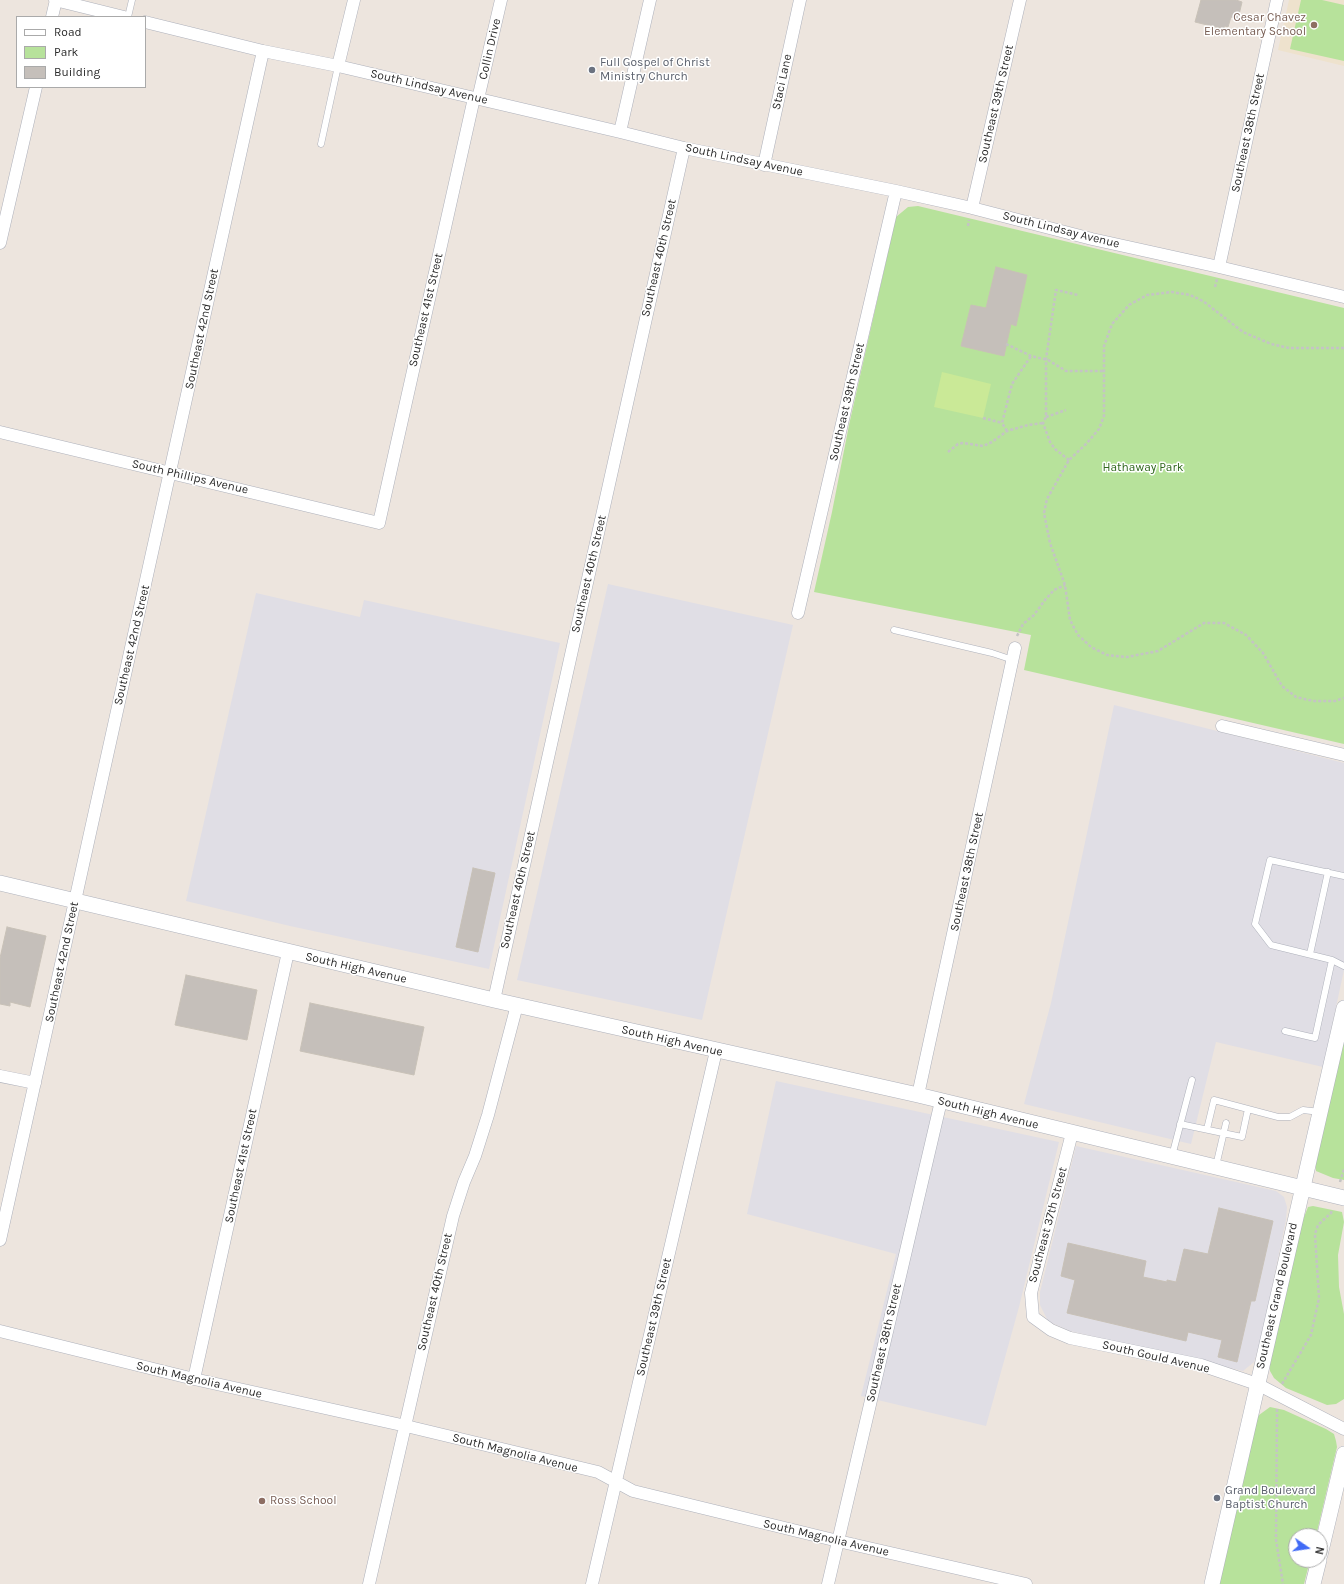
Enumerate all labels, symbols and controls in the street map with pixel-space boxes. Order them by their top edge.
place label: Cesar Chavez Elementary School [1204,11,1306,39]
legend [16,16,146,88]
street label: Collin Drive [476,17,504,81]
marker: Cesar Chavez Elementary School [1309,20,1319,30]
text: Road [54,25,82,39]
street label: Southeast 39th Street [975,44,1017,164]
text: Park [54,45,78,59]
street label: Staci Lane [769,53,795,111]
place label: Full Gospel of Christ Ministry Church [600,56,710,84]
text: Building [54,65,100,79]
marker: Full Gospel of Christ Ministry Church [587,65,597,75]
street label: South Lindsay Avenue [369,66,489,108]
street label: Southeast 38th Street [1228,72,1268,194]
street label: South Lindsay Avenue [684,140,804,180]
street label: Southeast 40th Street [638,198,680,318]
street label: South Lindsay Avenue [1001,208,1121,252]
street label: Southeast 41st Street [406,252,446,368]
street label: Southeast 42nd Street [182,267,222,391]
street label: Southeast 39th Street [826,342,868,462]
street label: South Phillips Avenue [130,457,250,497]
park label: Hathaway Park [1102,461,1184,475]
street label: Southeast 40th Street [568,514,610,634]
street label: Southeast 42nd Street [111,583,153,707]
street label: Southeast 38th Street [947,811,987,933]
street label: Southeast 40th Street [497,830,539,950]
street label: Southeast 42nd Street [42,900,82,1024]
street label: South High Avenue [304,949,408,987]
street label: South High Avenue [620,1022,724,1060]
street label: South High Avenue [936,1093,1040,1133]
street label: Southeast 41st Street [222,1108,260,1224]
street label: Southeast 37th Street [1026,1165,1070,1285]
street label: Southeast Grand Boulevard [1253,1221,1301,1371]
street label: Southeast 40th Street [414,1232,456,1352]
street label: Southeast 39th Street [633,1257,675,1377]
street label: Southeast 38th Street [863,1282,905,1404]
street label: South Gould Avenue [1101,1338,1211,1376]
street label: South Magnolia Avenue [135,1358,263,1402]
street label: South Magnolia Avenue [451,1430,579,1476]
place label: Grand Boulevard Baptist Church [1225,1484,1316,1512]
marker: Grand Boulevard Baptist Church [1212,1493,1222,1503]
place label: Ross School [270,1494,337,1508]
marker: Ross School [257,1496,267,1506]
street label: South Magnolia Avenue [762,1516,890,1560]
north arrow [1288,1528,1328,1568]
text: N [1312,1545,1326,1556]

